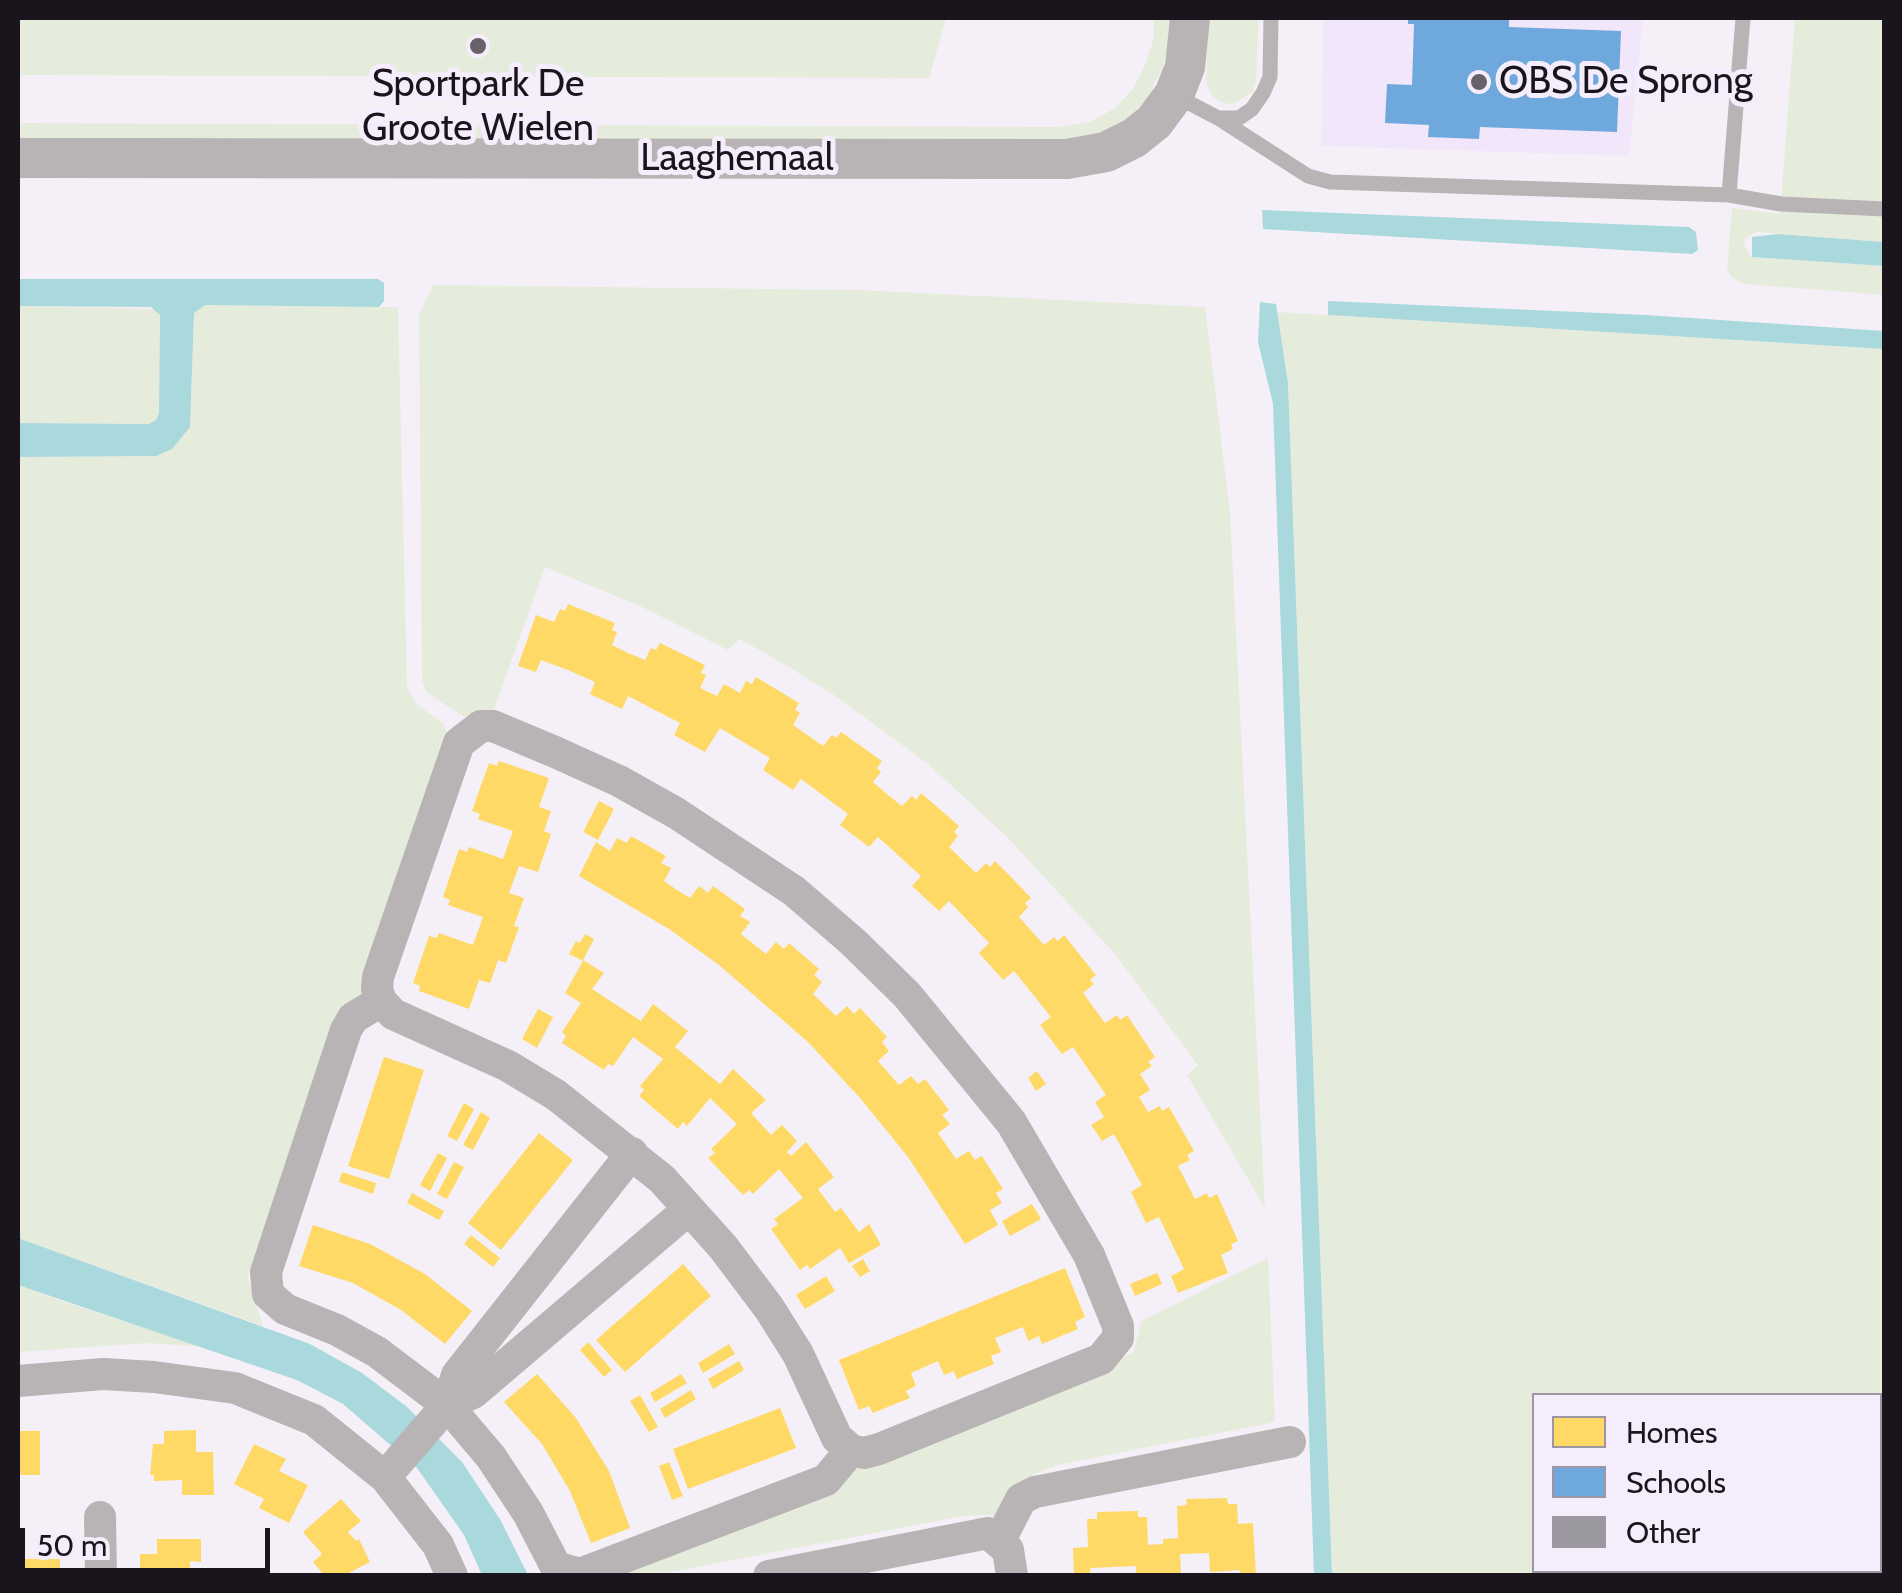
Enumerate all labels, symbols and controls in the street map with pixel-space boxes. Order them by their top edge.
marker: Sportpark De Groote Wielen [467,35,489,57]
place label: OBS De Sprong [1499,59,1753,105]
place label: Sportpark De Groote Wielen [362,62,594,152]
marker: OBS De Sprong [1468,71,1490,93]
street label: Laaghemaal [640,136,834,182]
legend [1532,1393,1882,1573]
text: Homes [1626,1414,1717,1451]
text: Schools [1626,1464,1726,1501]
scale bar [25,1508,275,1570]
text: Other [1626,1514,1700,1551]
text: 50 m [37,1527,107,1564]

